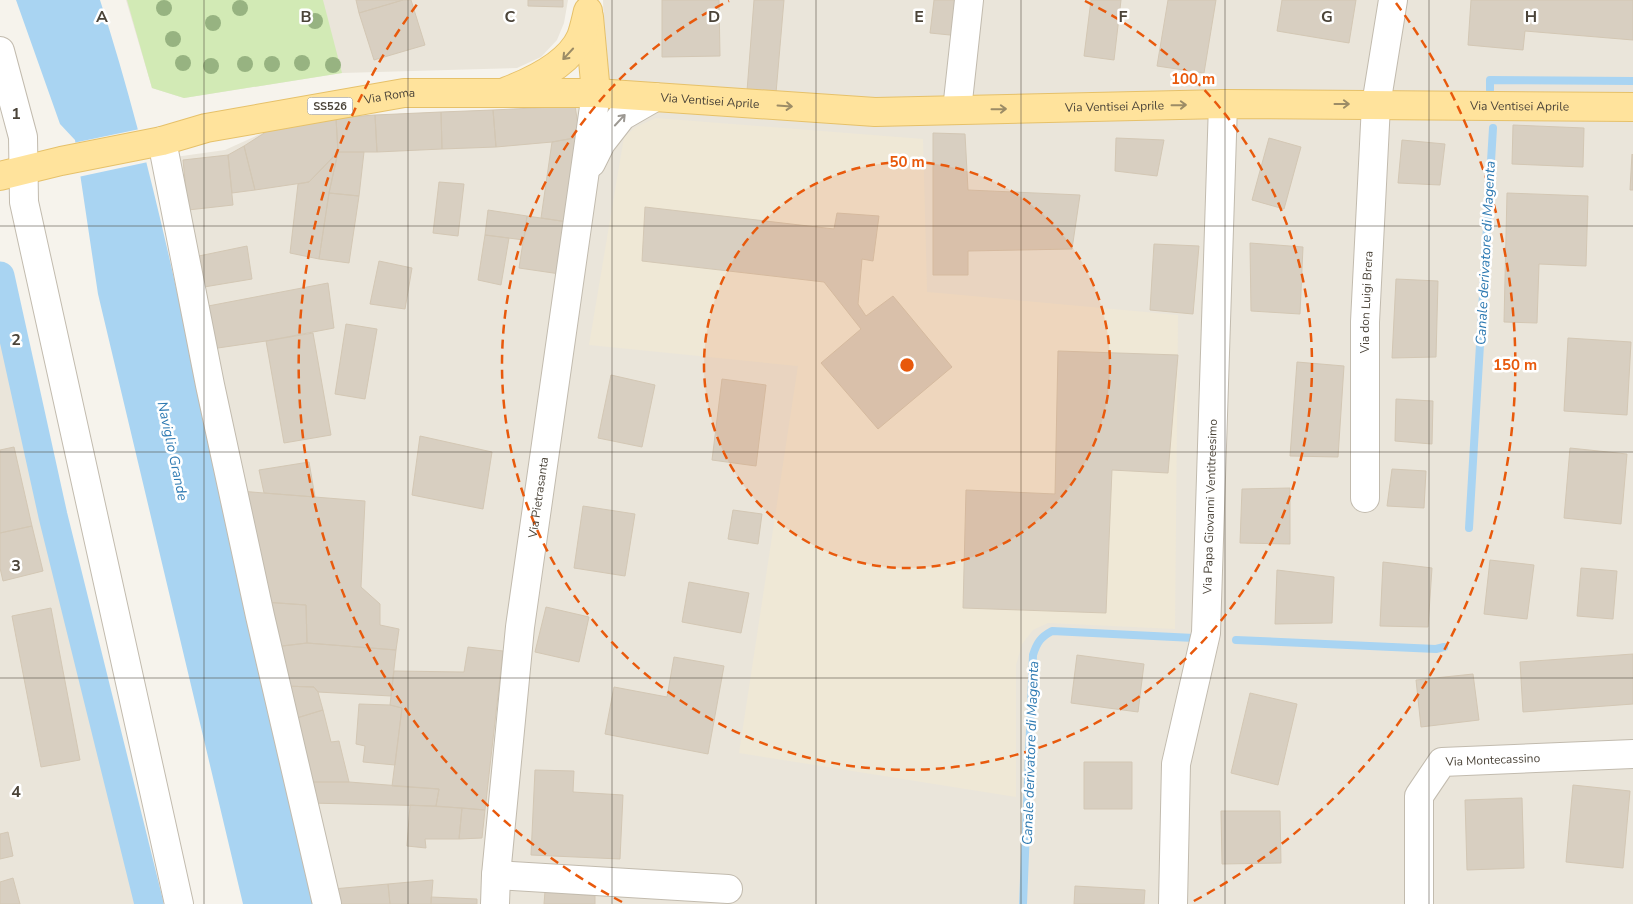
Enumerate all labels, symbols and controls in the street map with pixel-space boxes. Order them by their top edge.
text: A [96,6,108,28]
text: B [300,6,312,28]
text: C [505,6,516,28]
text: D [708,6,720,28]
text: E [914,6,924,28]
text: F [1119,6,1128,28]
text: G [1321,6,1333,28]
text: H [1525,6,1537,28]
one-way arrow [562,48,574,61]
text: 100 m [1171,69,1215,89]
street label: Via Roma [362,84,415,108]
street label: Via Ventisei Aprile [659,89,760,112]
street label: Via Ventisei Aprile [1064,97,1164,116]
road number: SS526 [308,98,352,114]
street label: Via Ventisei Aprile [1469,98,1569,115]
one-way arrow [1334,99,1350,109]
one-way arrow [776,101,792,111]
one-way arrow [1171,101,1187,110]
text: 1 [11,103,21,125]
one-way arrow [991,104,1007,114]
one-way arrow [614,114,626,126]
text: 50 m [889,152,925,172]
water label: Canale derivatore di Magenta [1471,160,1500,346]
street label: Via don Luigi Brera [1357,250,1377,354]
text: 2 [11,329,21,351]
text: 150 m [1493,355,1537,375]
centre of rings [898,356,916,374]
water label: Naviglio Grande [153,400,192,503]
street label: Via Papa Giovanni Ventitreesimo [1199,418,1221,595]
street label: Via Pietrasanta [525,456,552,540]
text: 3 [11,555,21,577]
water label: Canale derivatore di Magenta [1018,661,1043,845]
street label: Via Montecassino [1444,750,1541,770]
text: 4 [11,781,21,803]

